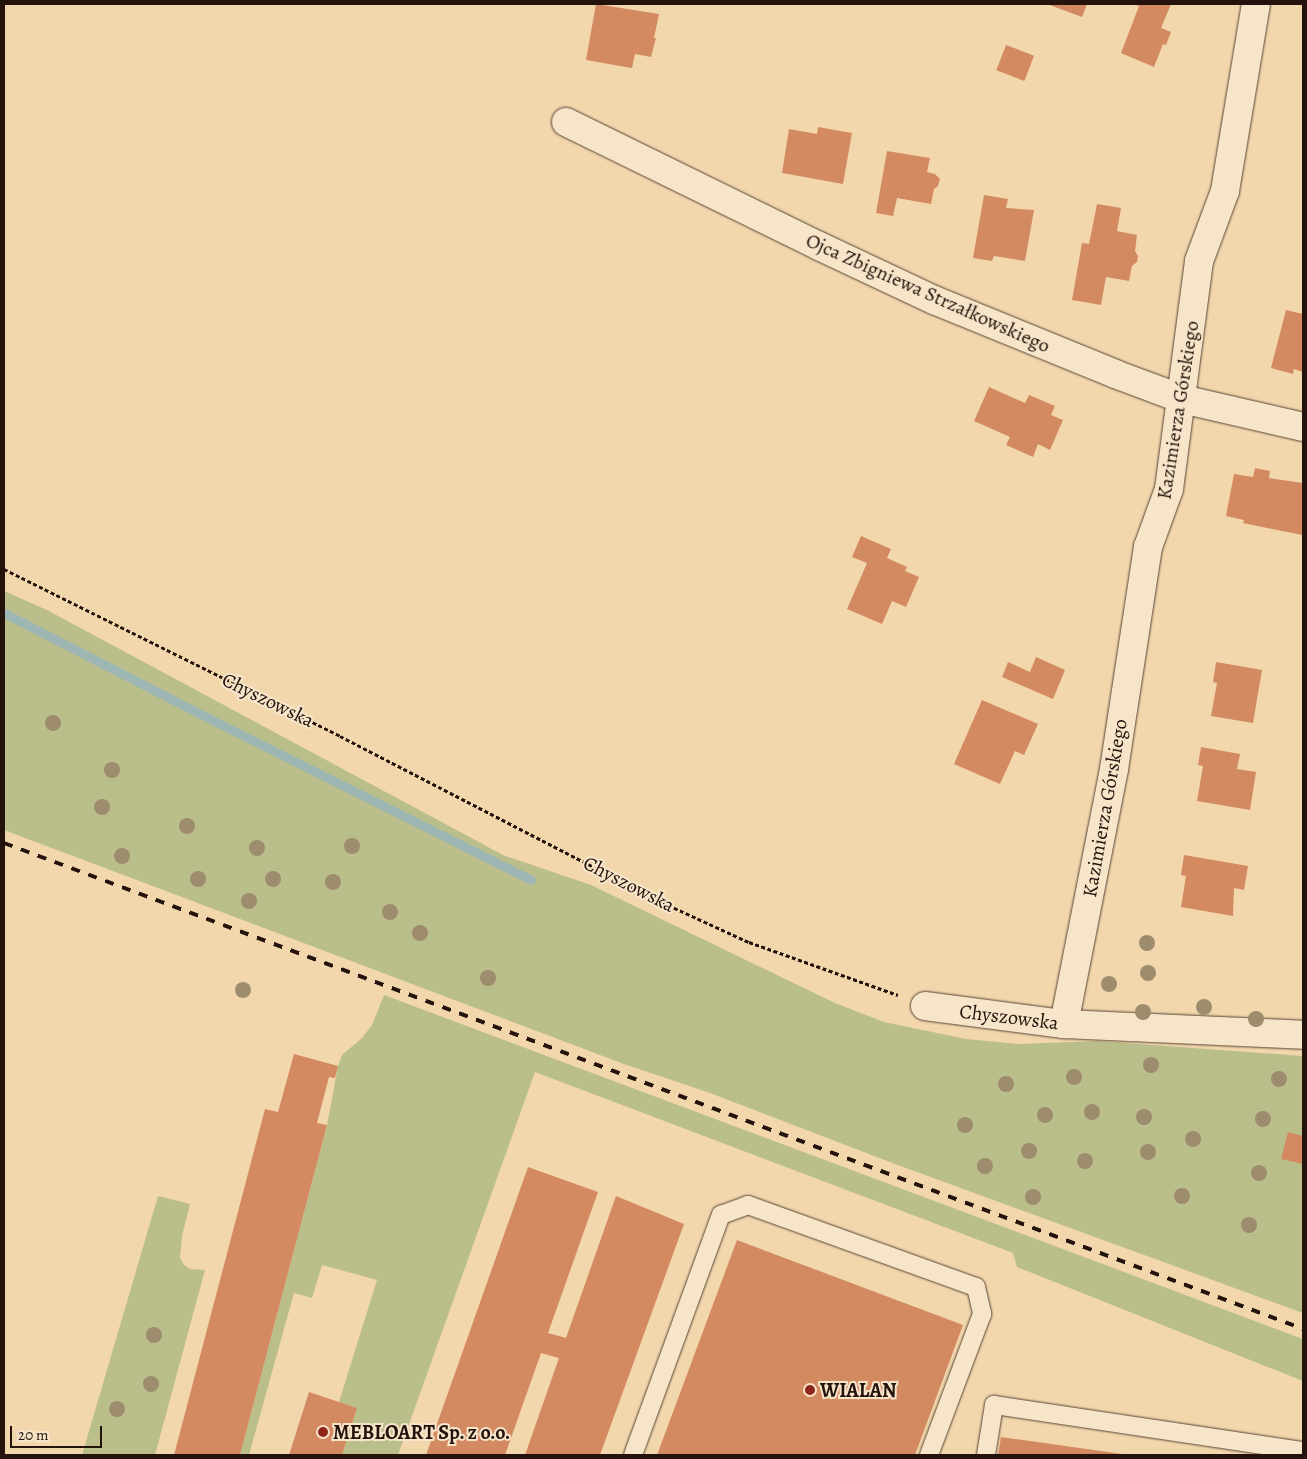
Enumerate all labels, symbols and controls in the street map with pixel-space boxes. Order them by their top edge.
street label: Ojca Zbigniewa Strzałkowskiego [802,228,1054,358]
street label: Kazimierza Górskiego [1152,319,1204,501]
street label: Chyszowska [218,667,318,733]
street label: Kazimierza Górskiego [1077,717,1133,899]
street label: Chyszowska [579,851,679,917]
street label: Chyszowska [958,999,1060,1035]
place label: WIALAN [820,1378,897,1402]
marker: WIALAN [804,1384,816,1396]
scale bar [12,1416,105,1448]
place label: MEBLOART Sp. z o.o. [333,1420,511,1444]
text: 20 m [18,1425,49,1445]
marker: MEBLOART Sp. z o.o. [317,1426,329,1438]

